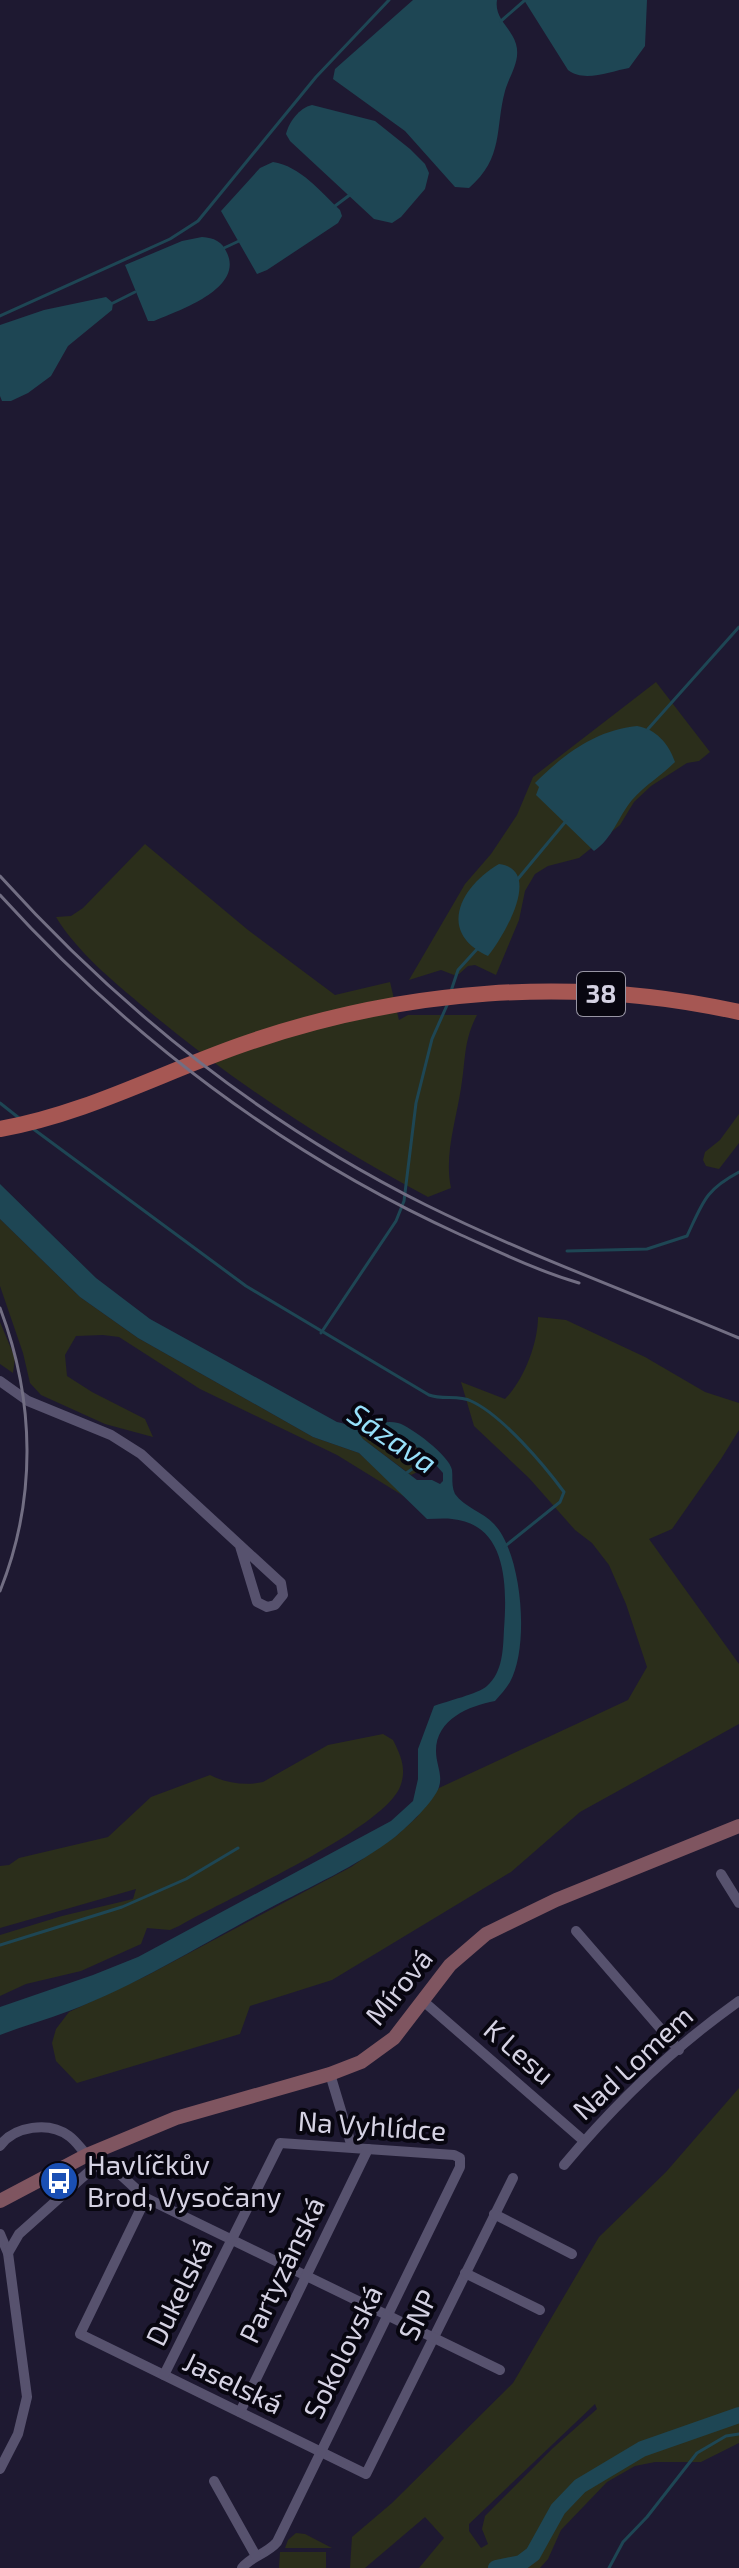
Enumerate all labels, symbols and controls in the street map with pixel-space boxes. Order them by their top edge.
road number: 38 [577,972,625,1016]
water label: Sázava [342,1395,444,1480]
street label: Mírová [357,1941,439,2031]
street label: Nad Lomem [565,1998,699,2126]
street label: K Lesu [478,2011,562,2091]
street label: Na Vyhlídce [297,2103,447,2147]
place label: Havlíčkův Brod, Vysočany [87,2147,281,2213]
bus stop icon: Havlíčkův Brod, Vysočany [38,2160,80,2202]
street label: Partyzánská [231,2191,331,2348]
street label: Dukelská [137,2232,219,2351]
street label: Sokolovská [295,2279,389,2424]
street label: SNP [390,2284,444,2345]
street label: Jaselská [178,2344,289,2421]

